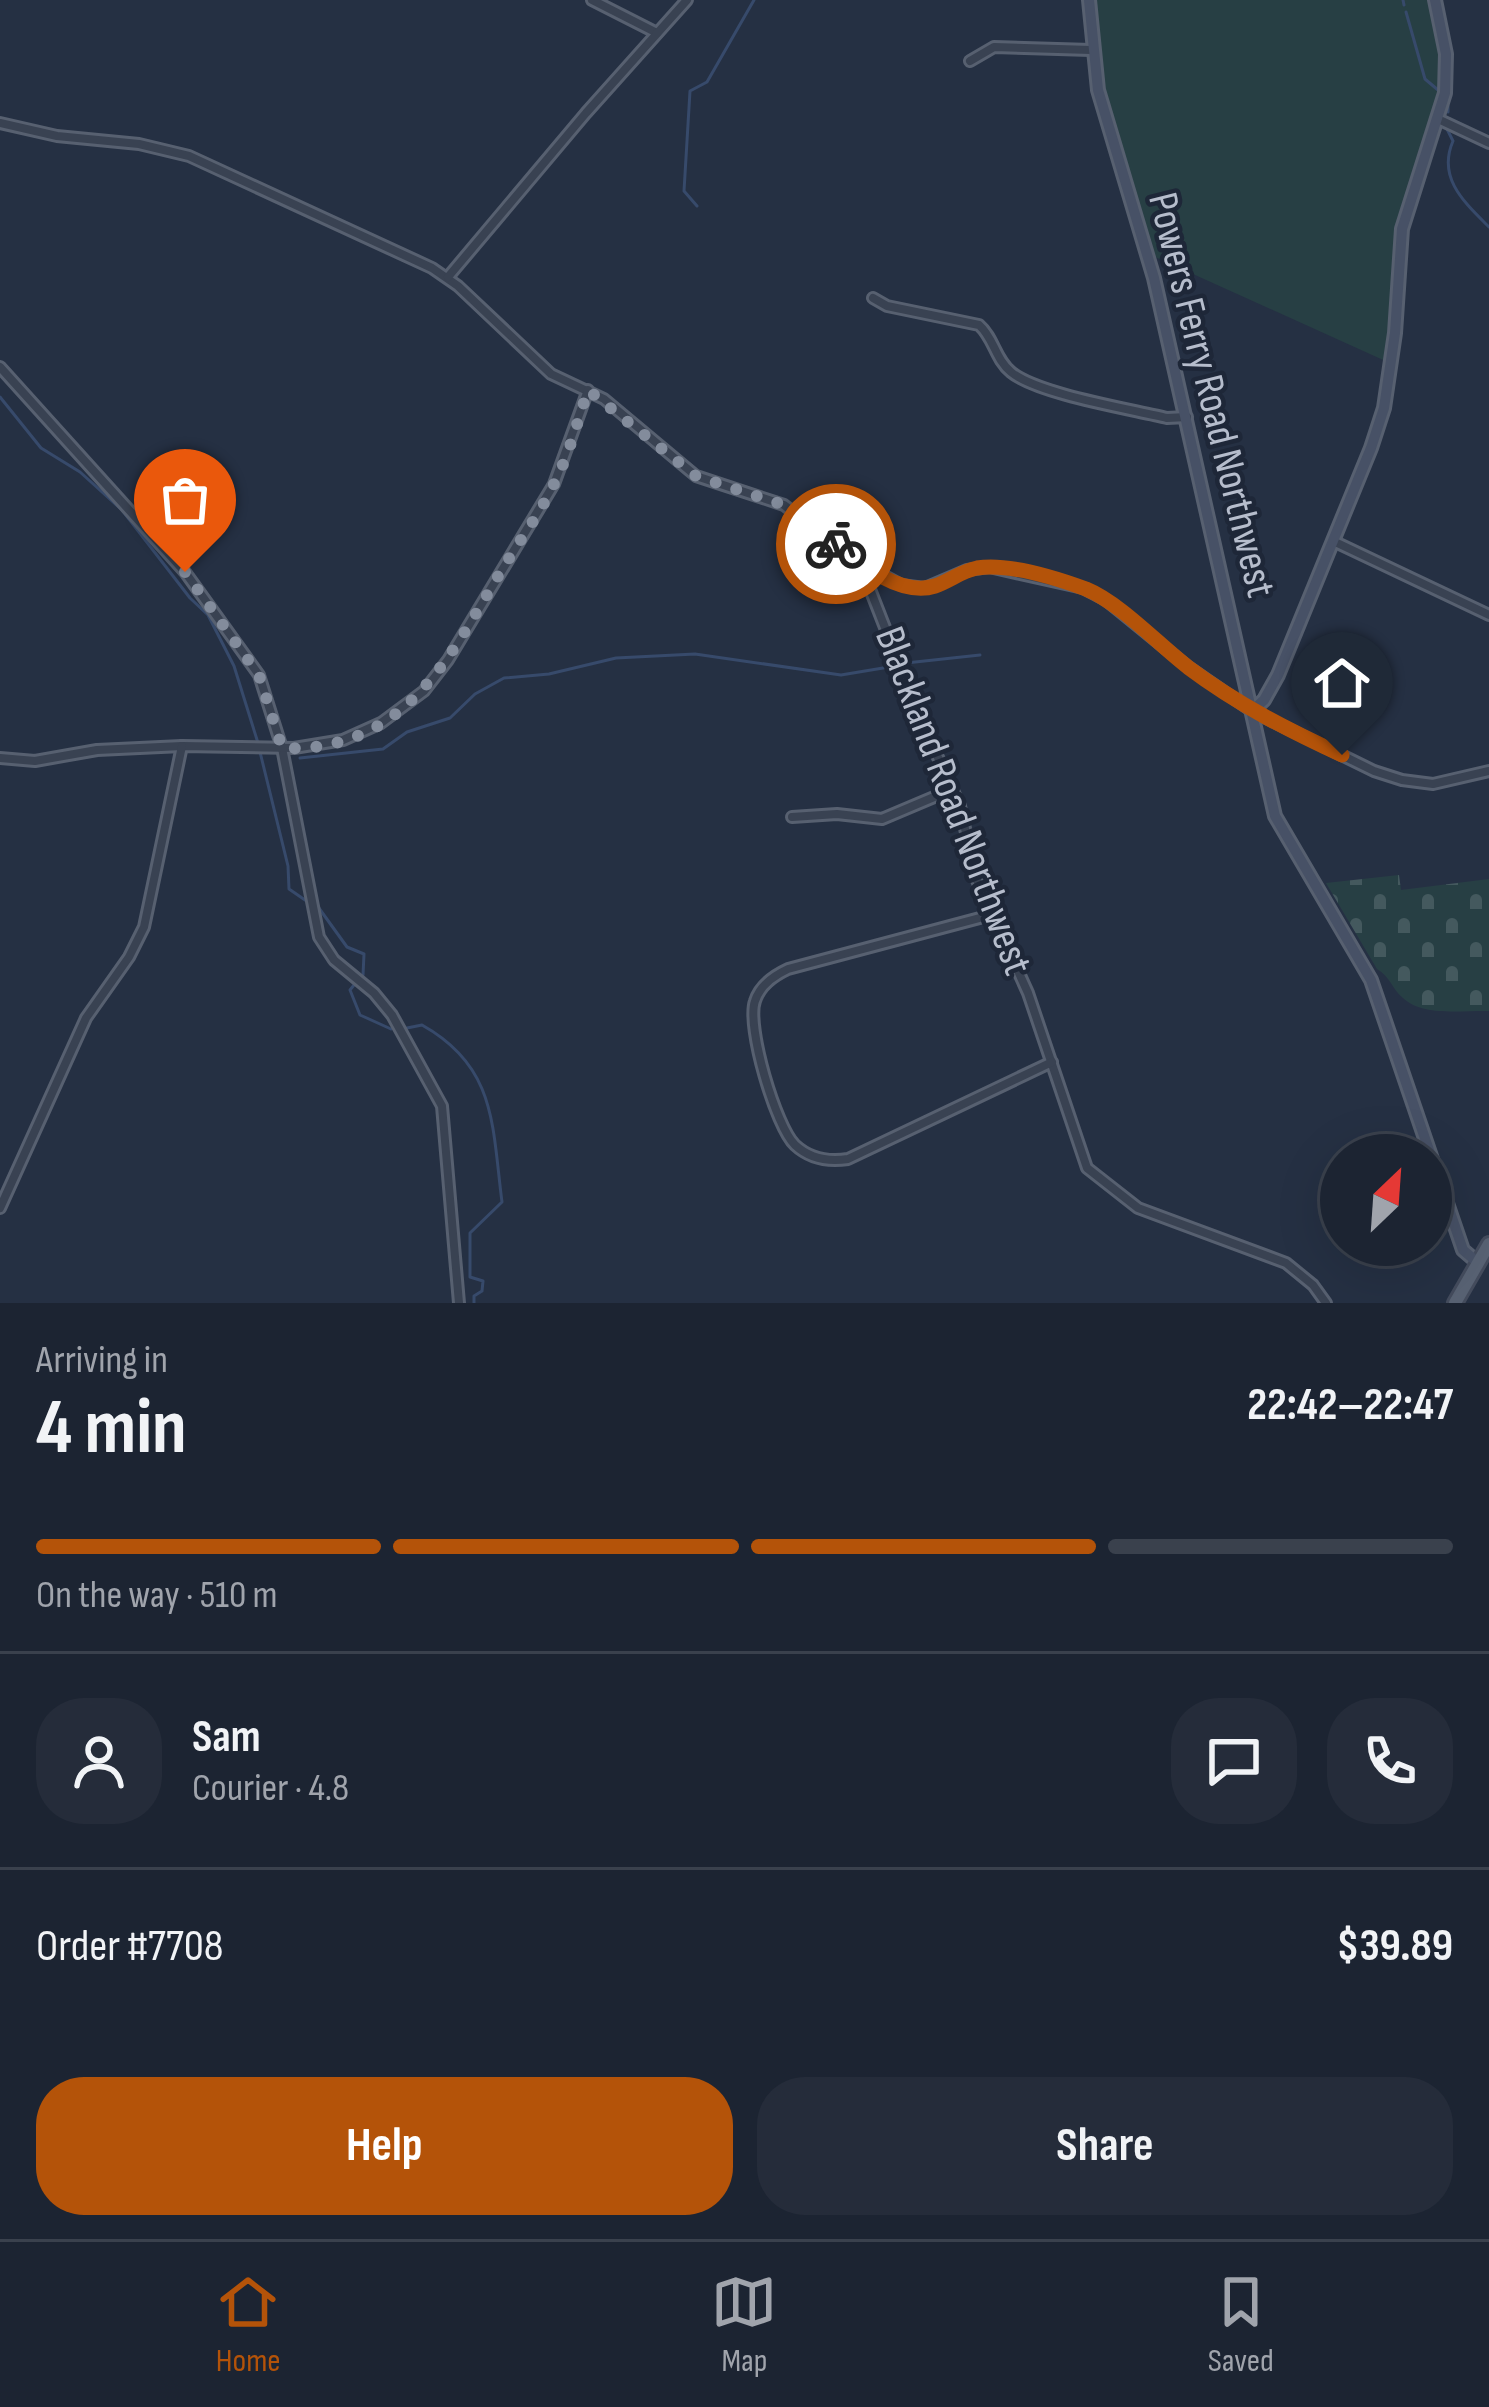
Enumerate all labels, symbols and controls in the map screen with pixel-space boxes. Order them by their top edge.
street label: Powers Ferry Road Northwest [1136,187,1286,603]
pin [134,449,236,572]
icon: bag [152,467,218,533]
courier [776,484,896,604]
icon: bike [803,511,869,577]
street label: Blackland Road Northwest [863,620,1043,982]
pin [1291,632,1393,755]
icon: home [1309,650,1375,716]
north arrow [1320,1134,1452,1266]
map controls [1320,1134,1452,1266]
text: Arriving in [36,1337,168,1384]
text: 22:42–22:47 [1247,1378,1453,1433]
text: 4 min [36,1382,187,1475]
text: On the way · 510 m [36,1572,278,1619]
button: person [36,1698,162,1824]
button: chat [1171,1698,1297,1824]
button: phone [1327,1698,1453,1824]
text: Sam [192,1710,261,1765]
text: Courier · 4.8 [192,1765,349,1812]
text: Order #7708 [36,1919,224,1974]
text: $39.89 [1336,1919,1453,1974]
button: Help [36,2077,733,2215]
button: Share [757,2077,1453,2215]
tab: Home [215,2269,281,2381]
tab: Map [711,2269,777,2381]
tab: Saved [1208,2269,1274,2381]

